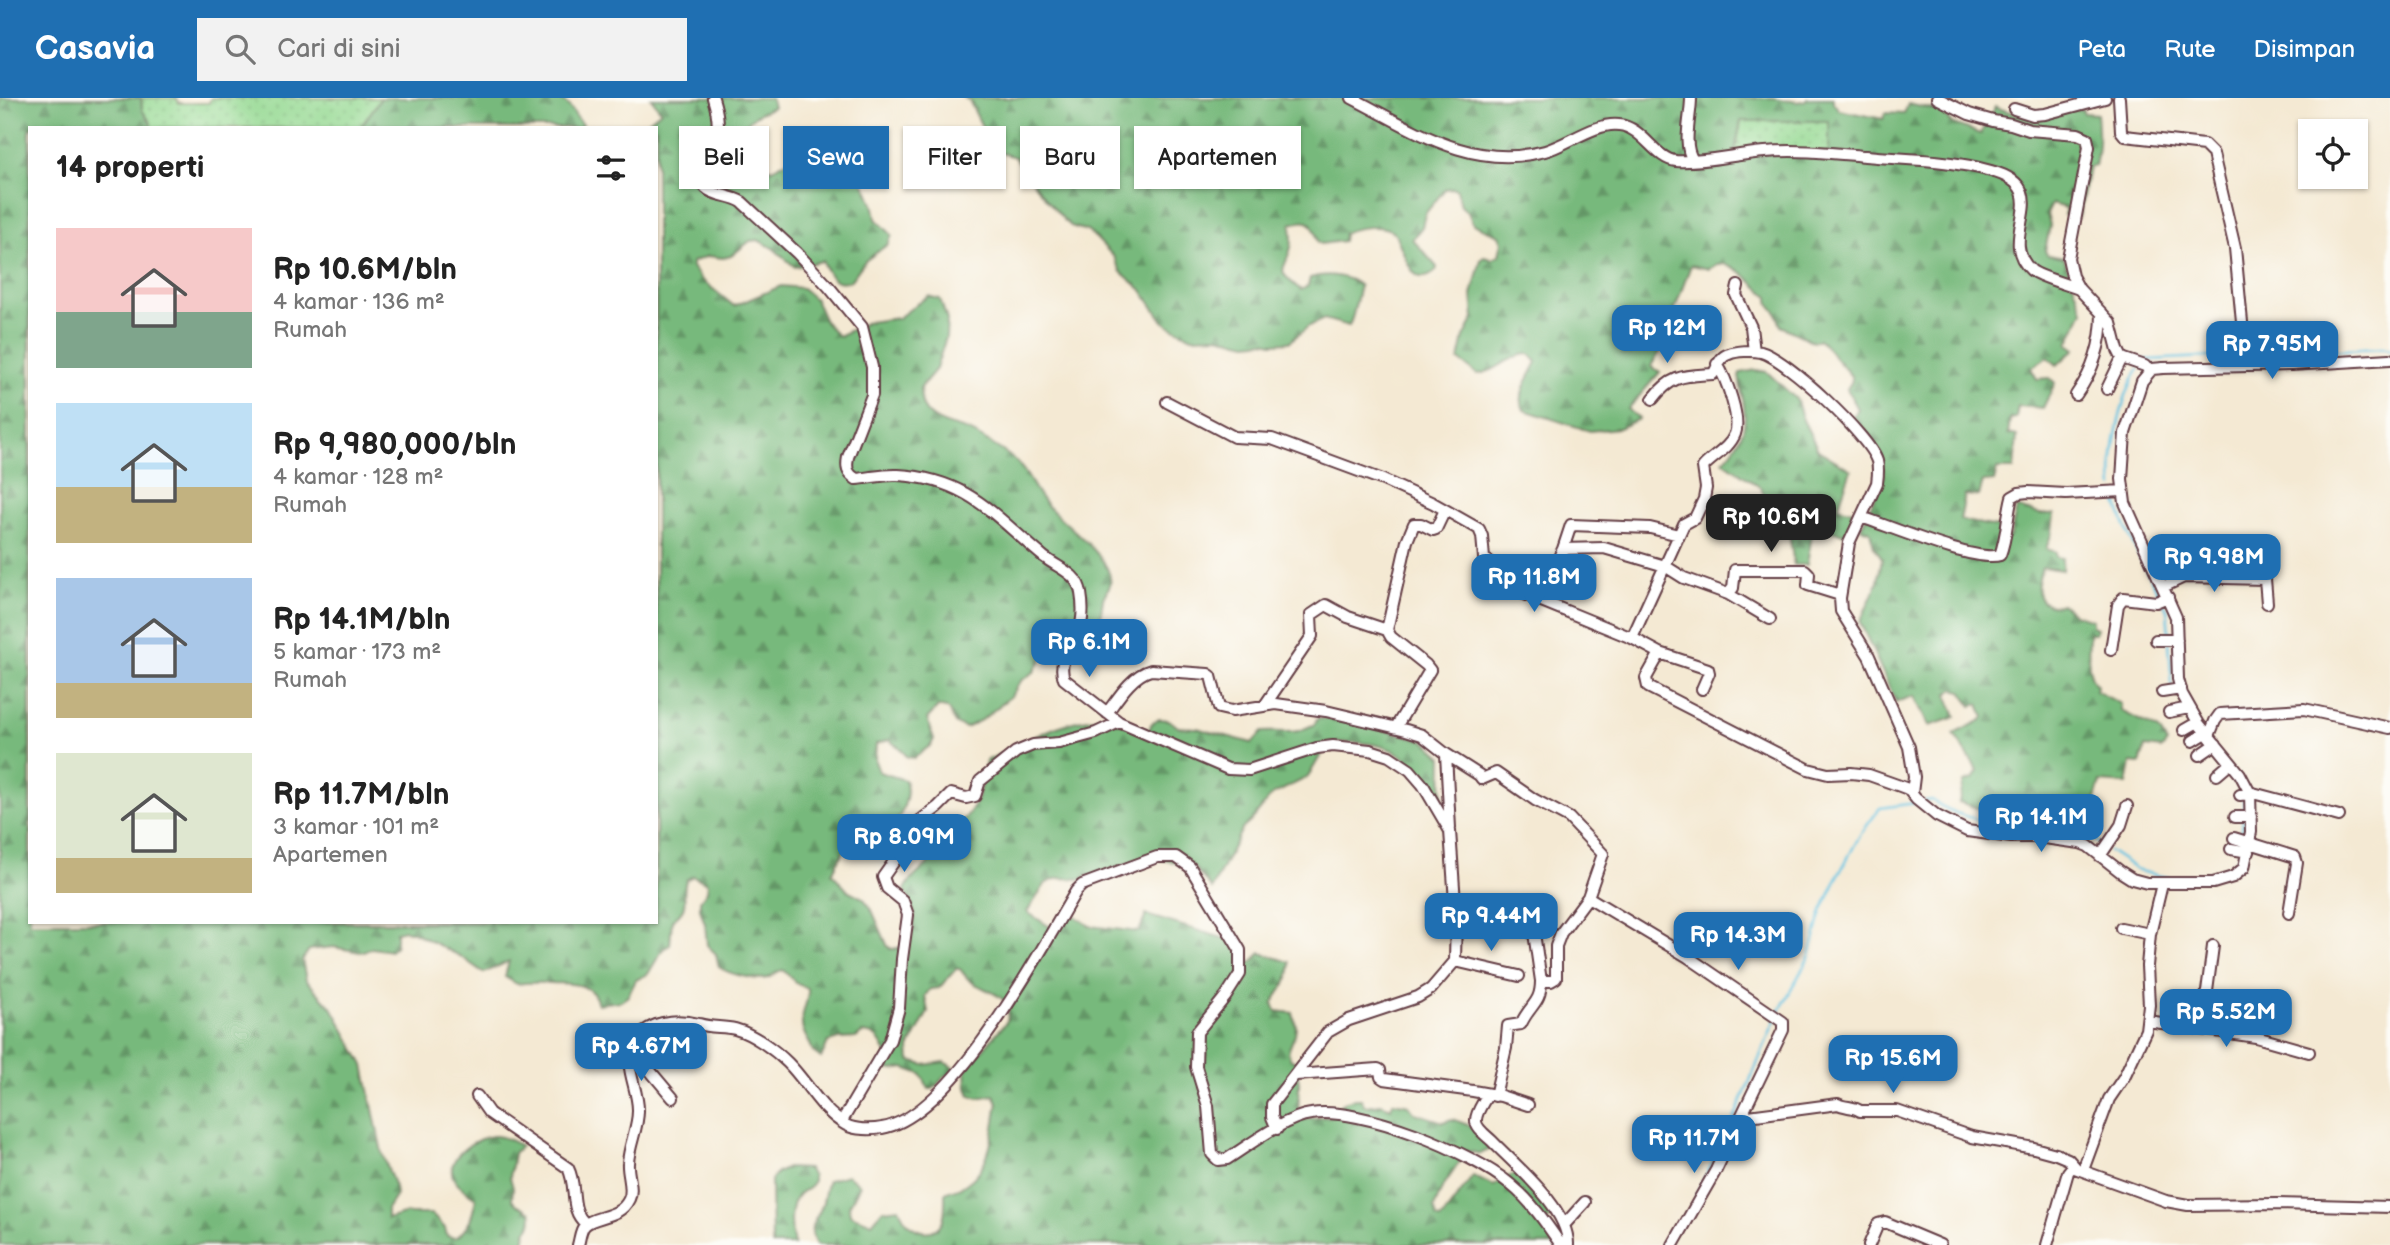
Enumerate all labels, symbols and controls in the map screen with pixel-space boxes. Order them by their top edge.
search box [197,18,687,81]
text: Casavia [35,29,155,69]
icon: search [221,30,259,68]
text: Cari di sini [277,34,401,65]
text: Peta [2078,35,2126,64]
text: Rute [2164,35,2216,64]
text: Disimpan [2254,35,2355,64]
map controls [2298,119,2368,189]
button: locate [2298,119,2368,189]
chip: Beli [679,126,769,189]
chip: Sewa [783,126,889,189]
chip: Filter [903,126,1006,189]
chip: Baru [1020,126,1120,189]
chip: Apartemen [1134,126,1301,189]
icon: filters [592,149,630,187]
text: 14 properti [56,150,204,186]
text: Rp 10.6M/bln [273,252,457,288]
icon: home [112,256,196,340]
text: 4 kamar · 136 m² [273,288,445,316]
pin: Rp 12M [1610,306,1724,365]
text: Rp 12M [1628,314,1706,342]
text: Rumah [273,316,347,344]
pin: Rp 7.95M [2200,322,2344,381]
text: Rp 7.95M [2222,330,2322,358]
text: Rp 9,980,000/bln [273,427,516,463]
icon: home [112,431,196,515]
text: 4 kamar · 128 m² [273,463,444,491]
text: Rumah [273,491,347,519]
pin: Rp 10.6M [1699,494,1843,554]
text: Rp 10.6M [1722,503,1820,531]
pin: Rp 9.98M [2142,534,2286,594]
text: Rp 9.98M [2164,543,2264,571]
pin: Rp 11.8M [1462,554,1606,614]
text: Rp 11.8M [1487,563,1581,591]
text: Rp 14.1M/bln [273,602,451,638]
icon: home [112,606,196,690]
pin: Rp 6.1M [1024,620,1154,679]
text: Rp 6.1M [1047,628,1131,656]
text: 5 kamar · 173 m² [273,638,441,666]
text: Rumah [273,666,347,694]
text: Rp 11.7M/bln [273,777,449,813]
icon: home [112,781,196,865]
pin: Rp 14.1M [1969,794,2113,854]
text: Rp 14.1M [1995,803,2087,831]
text: 3 kamar · 101 m² [273,813,439,841]
pin: Rp 8.09M [832,814,976,874]
text: Rp 8.09M [853,823,955,851]
text: Apartemen [273,841,388,869]
pin: Rp 9.44M [1419,894,1563,953]
text: Rp 9.44M [1441,902,1541,930]
pin: Rp 14.3M [1666,912,1810,972]
text: Rp 14.3M [1690,921,1786,949]
pin: Rp 5.52M [2154,990,2298,1049]
text: Rp 5.52M [2176,998,2276,1026]
pin: Rp 4.67M [569,1024,713,1083]
text: Rp 4.67M [591,1032,691,1060]
pin: Rp 15.6M [1821,1035,1965,1095]
text: Rp 15.6M [1845,1044,1941,1072]
pin: Rp 11.7M [1622,1116,1766,1175]
text: Rp 11.7M [1648,1124,1740,1152]

